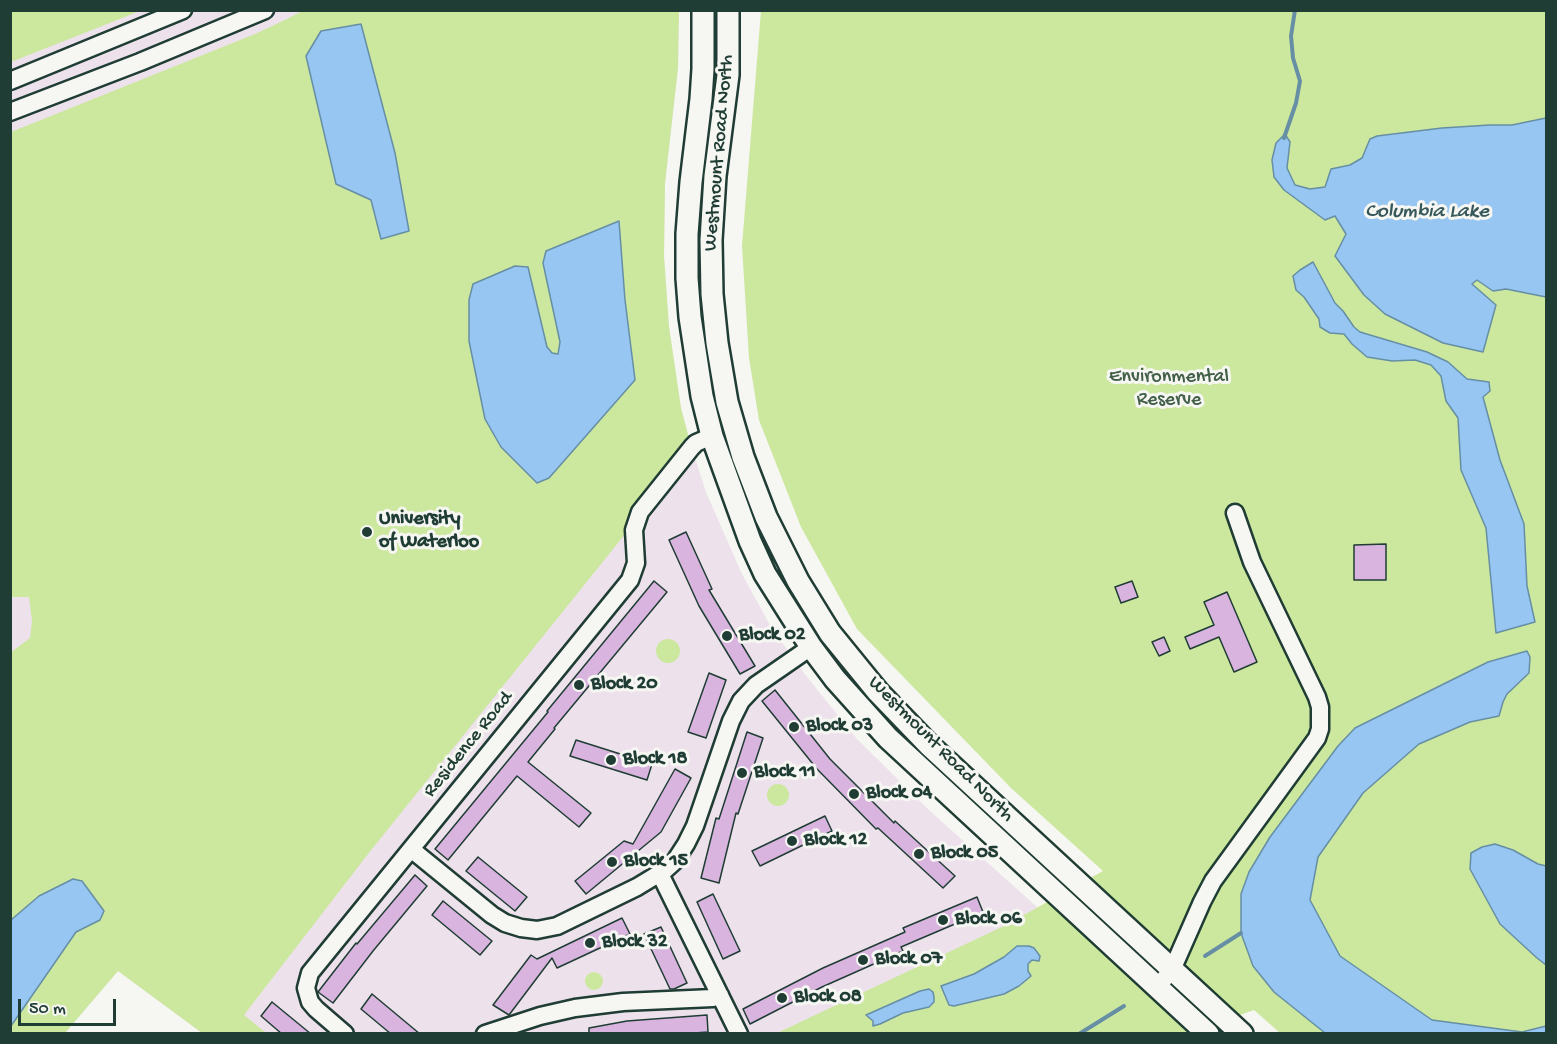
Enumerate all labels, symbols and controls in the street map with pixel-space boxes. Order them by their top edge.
street label: Westmount Road North [699,54,741,252]
water label: Columbia Lake [1365,200,1489,226]
park label: Environmental Reserve [1109,366,1229,413]
place label: University of Waterloo [379,508,479,555]
marker: University of Waterloo [360,525,374,539]
place label: Block 02 [739,624,806,648]
marker: Block 02 [720,629,734,643]
street label: Westmount Road North [862,672,1018,828]
place label: Block 20 [591,673,658,697]
marker: Block 20 [572,678,586,692]
street label: Residence Road [419,687,519,803]
place label: Block 03 [806,715,873,739]
marker: Block 03 [787,720,801,734]
place label: Block 18 [623,748,687,772]
marker: Block 18 [604,753,618,767]
place label: Block 11 [754,761,816,785]
marker: Block 11 [735,766,749,780]
place label: Block 04 [866,782,932,806]
marker: Block 04 [847,787,861,801]
place label: Block 12 [804,829,867,853]
marker: Block 12 [785,834,799,848]
place label: Block 05 [931,842,998,866]
marker: Block 05 [912,847,926,861]
place label: Block 15 [624,850,688,874]
marker: Block 15 [605,855,619,869]
place label: Block 06 [955,908,1022,932]
marker: Block 06 [936,913,950,927]
place label: Block 32 [602,931,668,955]
marker: Block 32 [583,936,597,950]
place label: Block 07 [875,948,942,972]
marker: Block 07 [856,953,870,967]
place label: Block 08 [794,986,862,1010]
scale bar [21,987,118,1025]
marker: Block 08 [775,991,789,1005]
text: 50 m [29,999,66,1020]

